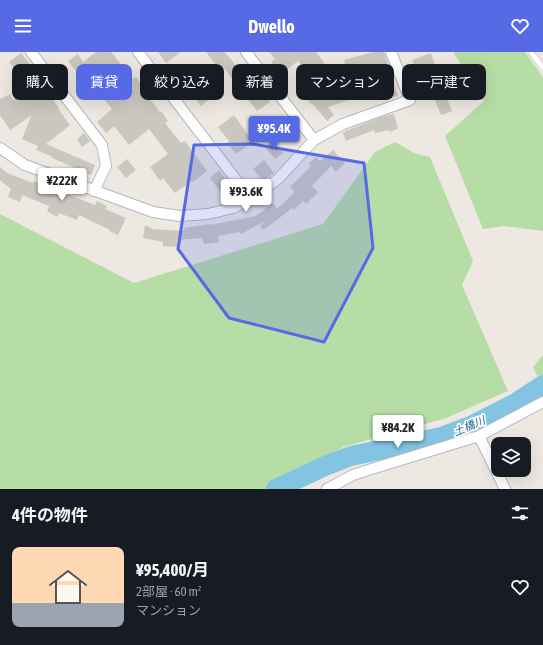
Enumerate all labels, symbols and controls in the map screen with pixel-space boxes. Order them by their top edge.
icon: menu [12,15,34,37]
icon: heart [509,15,531,37]
text: Dwello [248,16,295,37]
chip: 購入 [12,64,68,100]
chip: 賃貸 [76,64,132,100]
chip: 絞り込み [140,64,224,100]
chip: 新着 [232,64,288,100]
chip: マンション [296,64,394,100]
chip: 一戸建て [402,64,486,100]
pin: ¥95.4K [241,116,307,150]
text: ¥95.4K [258,121,290,136]
pin: ¥222K [34,168,90,202]
text: ¥222K [47,173,77,188]
pin: ¥93.6K [213,179,279,213]
text: ¥93.6K [230,184,262,199]
water label: 土橋川 [451,414,487,438]
pin: ¥84.2K [365,415,431,449]
text: ¥84.2K [382,420,414,435]
map controls [491,437,531,477]
button: layers [491,437,531,477]
icon: filters [509,502,531,524]
text: 4件の物件 [12,505,88,525]
text: ¥95,400/月 [136,560,209,580]
icon: home [44,563,92,611]
icon: heart [509,576,531,598]
text: 2部屋 · 60 m² [136,584,201,599]
text: マンション [136,603,201,618]

